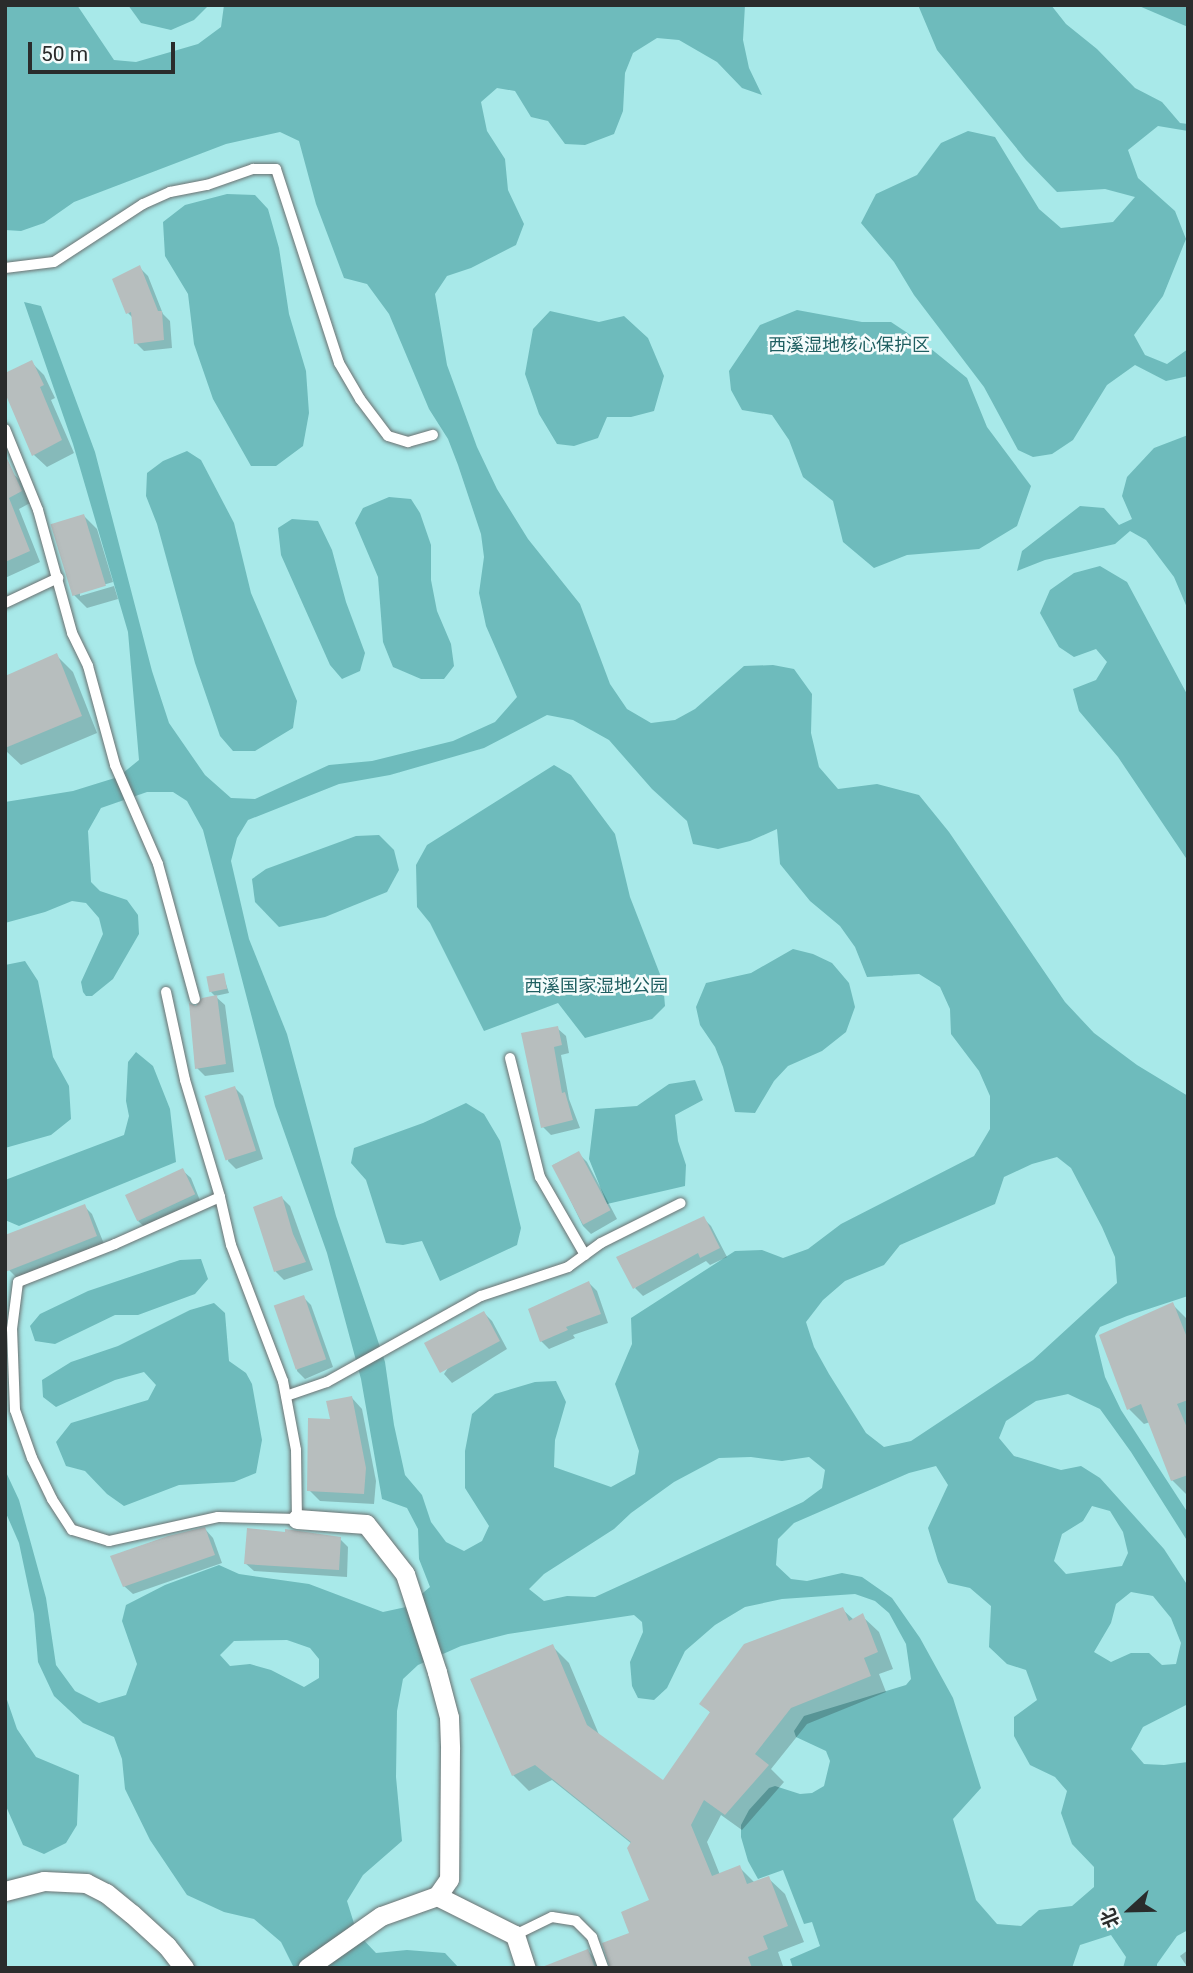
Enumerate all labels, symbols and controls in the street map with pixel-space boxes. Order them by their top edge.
scale bar [32,28,178,72]
text: 50 m [41,42,88,66]
park label: 西溪湿地核心保护区 [768,334,930,356]
park label: 西溪国家湿地公园 [524,975,668,997]
north arrow [1095,1875,1165,1945]
text: 北 [1096,1905,1124,1931]

